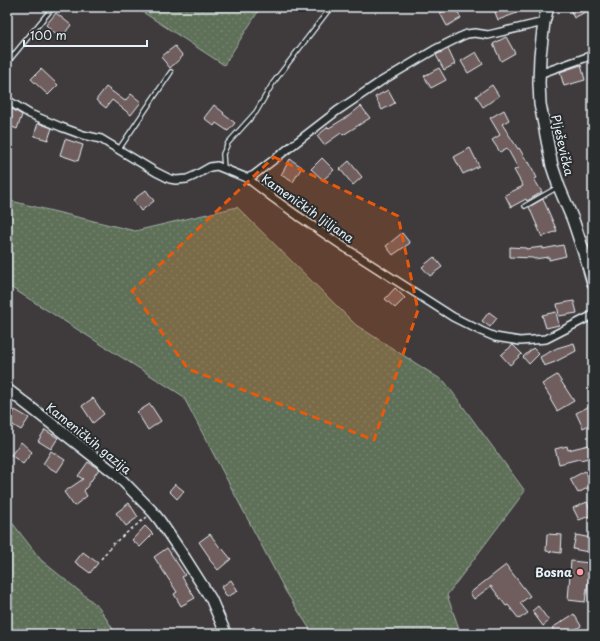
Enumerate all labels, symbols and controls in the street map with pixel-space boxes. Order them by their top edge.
scale bar [24,22,147,48]
text: 100 m [30,26,67,44]
street label: Plješevička [547,113,579,178]
street label: Kameničkih ljiljana [258,169,358,247]
street label: Kameničkih gazija [43,398,136,478]
place label: Bosna [535,563,572,581]
marker: Bosna [575,567,585,577]

